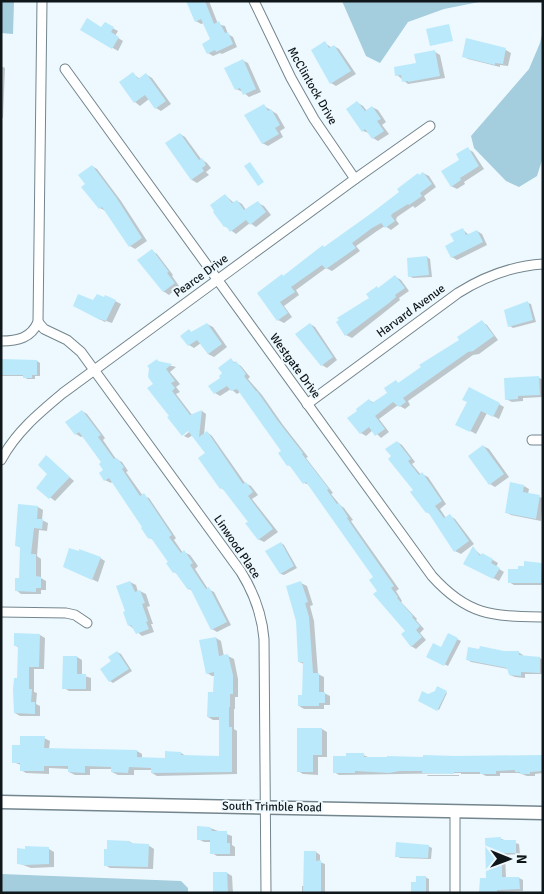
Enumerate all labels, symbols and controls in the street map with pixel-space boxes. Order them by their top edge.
street label: McClintock Drive [284,44,340,128]
street label: Pearce Drive [171,251,231,301]
street label: Harvard Avenue [374,281,448,341]
street label: Westgate Drive [266,330,324,402]
street label: Linwood Place [210,512,264,582]
street label: South Trimble Road [222,799,322,815]
north arrow [484,834,534,884]
text: N [513,854,530,864]

